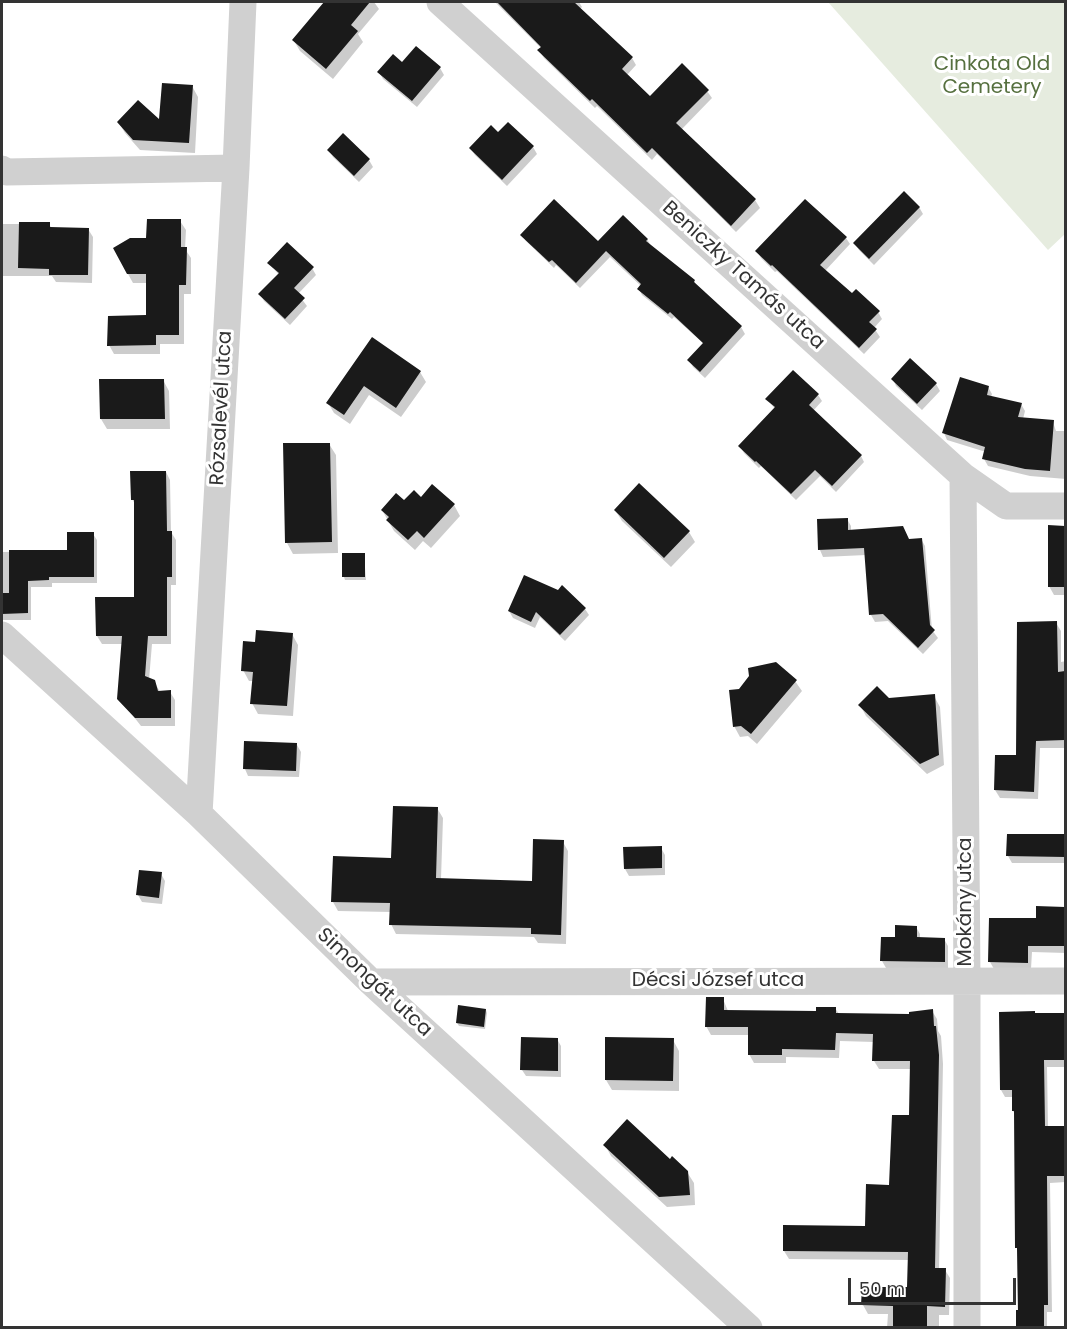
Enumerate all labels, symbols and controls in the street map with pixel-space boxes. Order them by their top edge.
park label: Cinkota Old Cemetery [934,53,1050,100]
street label: Beniczky Tamás utca [657,197,829,355]
street label: Rózsalevél utca [206,330,238,486]
street label: Mokány utca [954,838,978,966]
street label: Simongát utca [312,924,436,1042]
street label: Décsi József utca [632,969,804,993]
scale bar [851,1266,1019,1304]
text: 50 m [859,1276,905,1301]

